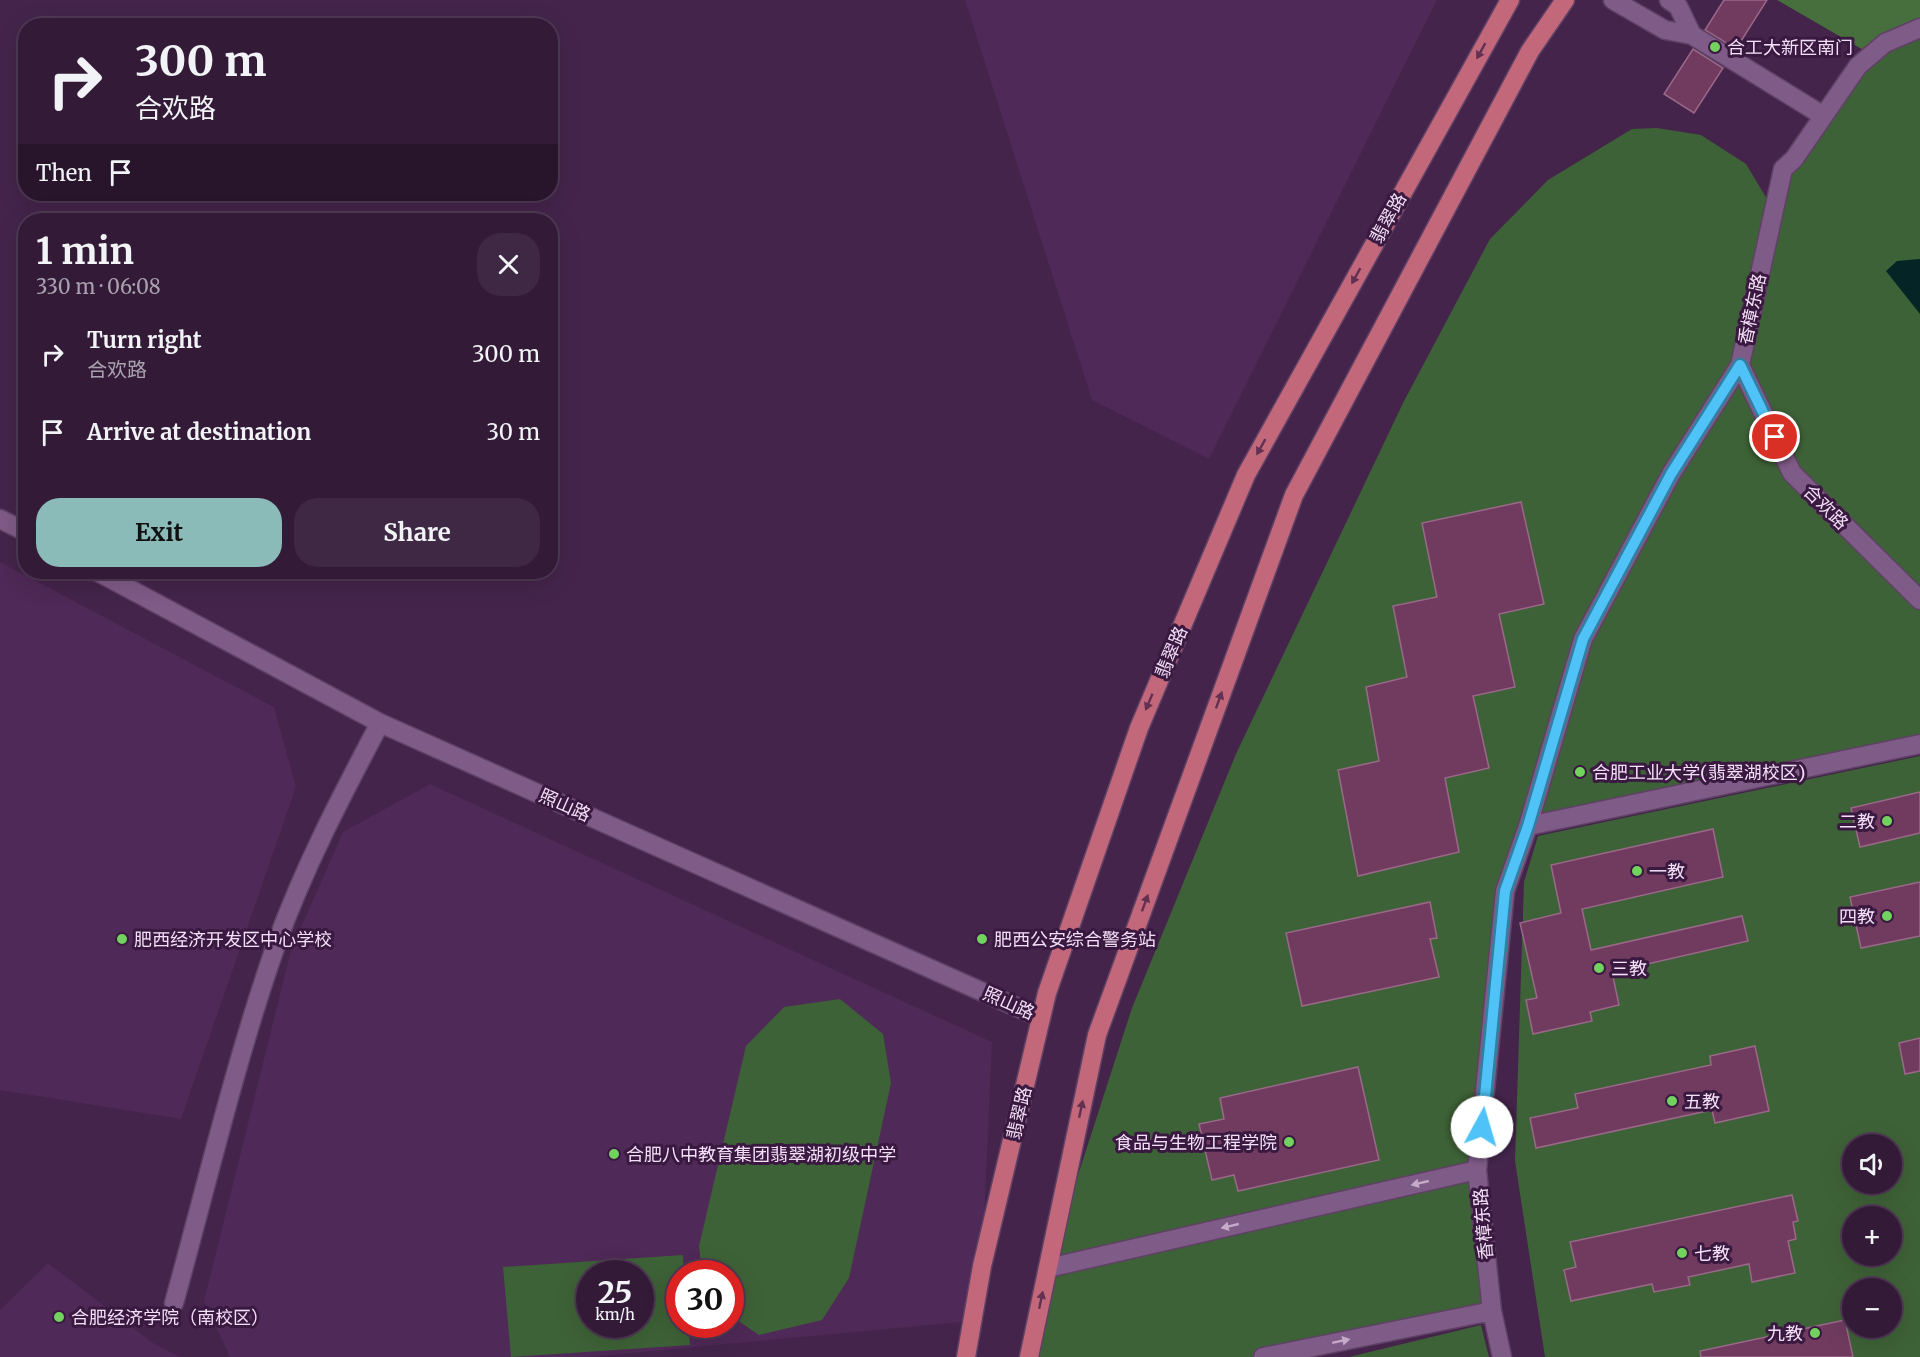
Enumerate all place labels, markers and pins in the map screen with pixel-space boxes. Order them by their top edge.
place label: 合工大新区南门 [1727,36,1853,59]
marker: 合工大新区南门 [1708,40,1722,54]
pin [1749,411,1800,462]
place label: 合肥工业大学(翡翠湖校区) [1592,761,1805,784]
marker: 合肥工业大学(翡翠湖校区) [1573,765,1587,779]
place label: 二教 [1839,810,1875,833]
marker: 二教 [1880,814,1894,828]
place label: 一教 [1649,860,1685,883]
marker: 一教 [1630,864,1644,878]
place label: 四教 [1839,905,1875,928]
marker: 四教 [1880,909,1894,923]
place label: 肥西经济开发区中心学校 [134,928,332,951]
place label: 肥西公安综合警务站 [994,928,1156,951]
marker: 肥西经济开发区中心学校 [115,932,129,946]
marker: 肥西公安综合警务站 [975,932,989,946]
place label: 三教 [1611,957,1647,980]
marker: 三教 [1592,961,1606,975]
place label: 五教 [1684,1090,1720,1113]
marker: 五教 [1665,1094,1679,1108]
place label: 食品与生物工程学院 [1115,1131,1277,1154]
marker: 食品与生物工程学院 [1282,1135,1296,1149]
place label: 合肥八中教育集团翡翠湖初级中学 [626,1143,896,1166]
marker: 合肥八中教育集团翡翠湖初级中学 [607,1147,621,1161]
place label: 七教 [1694,1242,1730,1265]
marker: 七教 [1675,1246,1689,1260]
place label: 合肥经济学院（南校区） [71,1306,269,1329]
marker: 合肥经济学院（南校区） [52,1310,66,1324]
place label: 九教 [1767,1322,1803,1345]
marker: 九教 [1808,1326,1822,1340]

